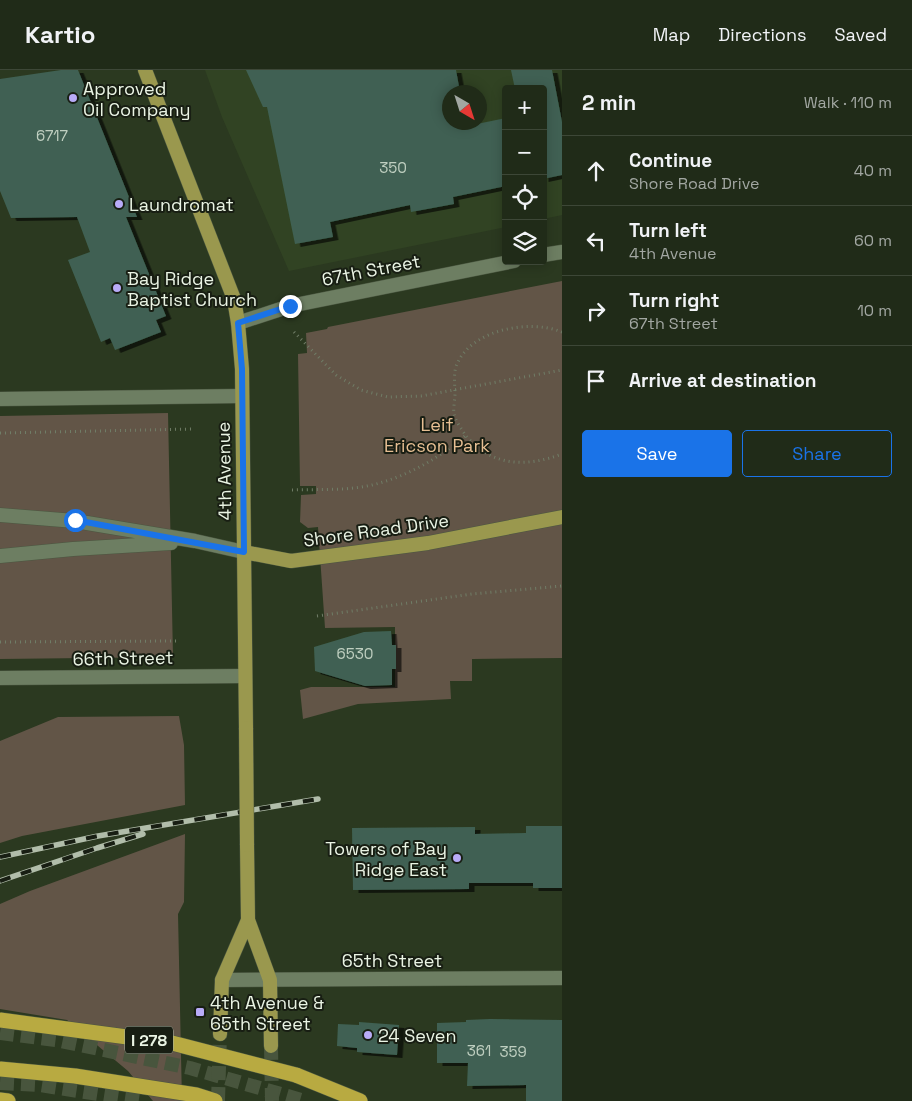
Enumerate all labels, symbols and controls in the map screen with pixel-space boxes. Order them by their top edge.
text: Kartio [25,19,95,50]
text: Map [653,23,690,46]
text: Directions [718,23,807,46]
text: Saved [835,23,887,46]
place label: Approved Oil Company [83,77,191,121]
north arrow [442,85,487,130]
map controls [502,85,547,265]
button: + [502,85,547,130]
text: 2 min [582,89,636,116]
marker: Approved Oil Company [67,92,79,104]
text: Walk · 110 m [804,92,892,113]
house number: 6717 [36,126,68,145]
button: − [502,130,547,175]
text: Continue [629,148,712,173]
icon: ahead [582,157,610,185]
house number: 350 [379,158,407,177]
text: 40 m [854,160,892,181]
text: Shore Road Drive [629,173,760,194]
button: locate [502,175,547,220]
place label: Laundromat [129,193,234,216]
marker: Laundromat [113,198,125,210]
text: Turn left [629,218,707,243]
button: layers [502,220,547,265]
icon: left [582,227,610,255]
text: 60 m [854,230,892,251]
text: 4th Avenue [629,243,717,264]
street label: 67th Street [320,249,422,291]
place label: Bay Ridge Baptist Church [127,267,257,311]
marker: Bay Ridge Baptist Church [111,282,123,294]
text: Turn right [629,288,719,313]
route end [279,295,302,318]
icon: right [582,297,610,325]
text: 10 m [857,300,892,321]
text: 67th Street [629,313,718,334]
icon: arrive [582,367,610,395]
text: Arrive at destination [629,368,817,393]
park label: Leif Ericson Park [384,413,490,457]
street label: 4th Avenue [212,422,236,520]
button: Save [582,430,732,477]
button: Share [742,430,892,477]
street label: Shore Road Drive [302,508,450,552]
route start [64,509,87,532]
house number: 6530 [337,644,373,663]
street label: 66th Street [72,646,174,670]
place label: Towers of Bay Ridge East [325,837,447,881]
marker: Towers of Bay Ridge East [451,852,463,864]
street label: 65th Street [342,949,442,972]
place label: 4th Avenue & 65th Street [210,991,324,1035]
marker: 4th Avenue & 65th Street [194,1006,206,1018]
place label: 24 Seven [378,1024,457,1047]
road number: I 278 [125,1026,173,1054]
marker: 24 Seven [362,1029,374,1041]
house number: 361 [467,1041,491,1060]
house number: 359 [499,1042,527,1061]

